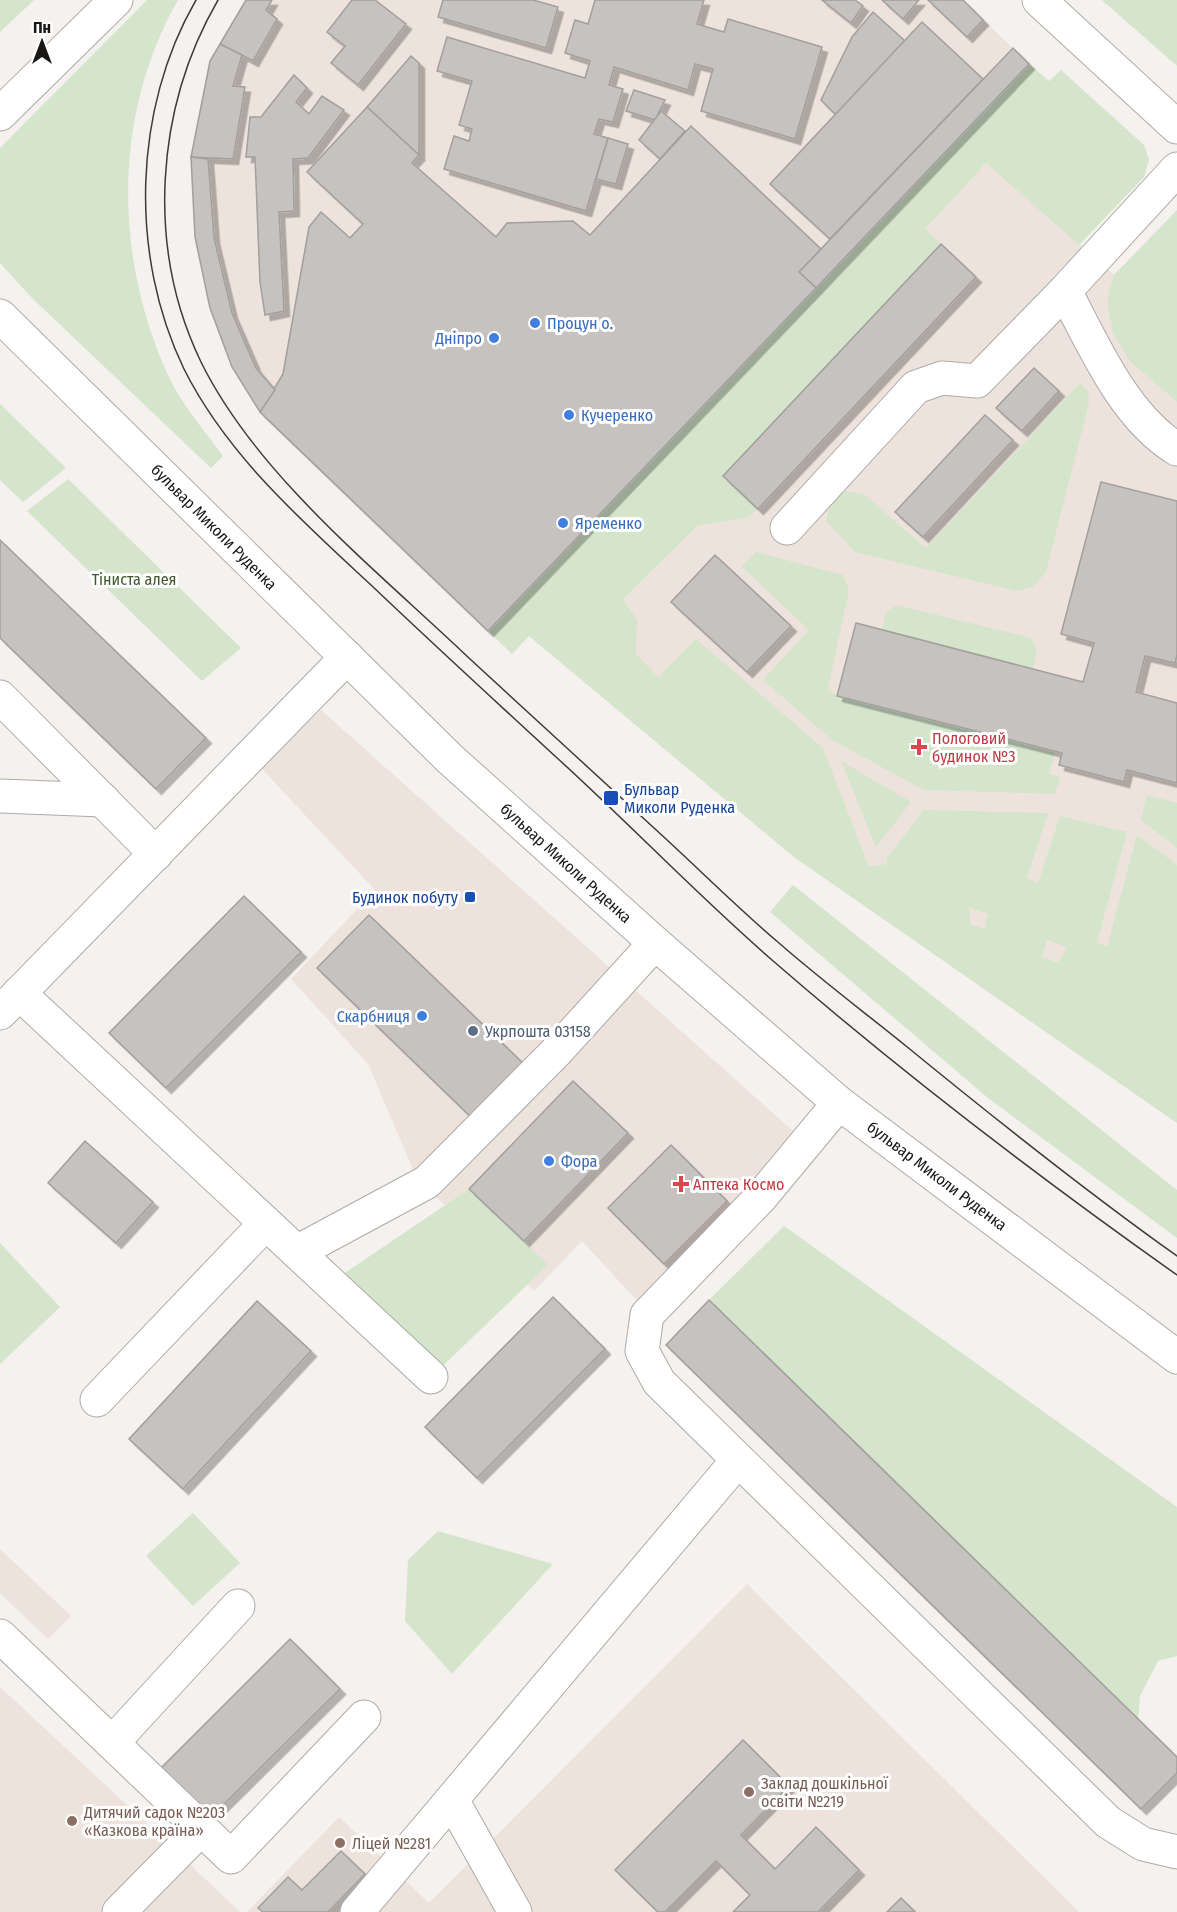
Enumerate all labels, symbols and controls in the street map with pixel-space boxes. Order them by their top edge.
north arrow [12,12,72,72]
text: Пн [33,18,51,37]
place label: Процун о. [547,314,613,333]
marker: Процун о. [528,316,542,330]
place label: Дніпро [434,329,482,348]
marker: Дніпро [487,331,501,345]
place label: Кучеренко [581,406,653,425]
marker: Кучеренко [562,408,576,422]
street label: бульвар Миколи Руденка [147,460,281,594]
place label: Яременко [575,514,642,533]
marker: Яременко [556,516,570,530]
park label: Тіниста алея [92,570,176,589]
place label: Пологовий будинок №3 [932,729,1015,766]
marker: Пологовий будинок №3 [910,738,928,756]
place label: Бульвар Миколи Руденка [624,780,735,817]
marker: Бульвар Миколи Руденка [602,789,620,807]
street label: бульвар Миколи Руденка [497,799,636,927]
place label: Будинок побуту [352,888,459,907]
marker: Будинок побуту [463,890,477,904]
place label: Скарбниця [337,1007,410,1026]
marker: Скарбниця [415,1009,429,1023]
place label: Укрпошта 03158 [484,1022,591,1041]
marker: Укрпошта 03158 [466,1024,480,1038]
street label: бульвар Миколи Руденка [863,1117,1011,1235]
place label: Фора [561,1152,598,1171]
marker: Фора [542,1154,556,1168]
place label: Аптека Космо [693,1175,785,1194]
marker: Аптека Космо [674,1177,688,1191]
place label: Заклад дошкільної освіти №219 [761,1774,889,1811]
marker: Заклад дошкільної освіти №219 [742,1785,756,1799]
place label: Дитячий садок №203 «Казкова країна» [83,1803,225,1840]
marker: Дитячий садок №203 «Казкова країна» [65,1814,79,1828]
place label: Ліцей №281 [352,1834,431,1853]
marker: Ліцей №281 [333,1836,347,1850]

